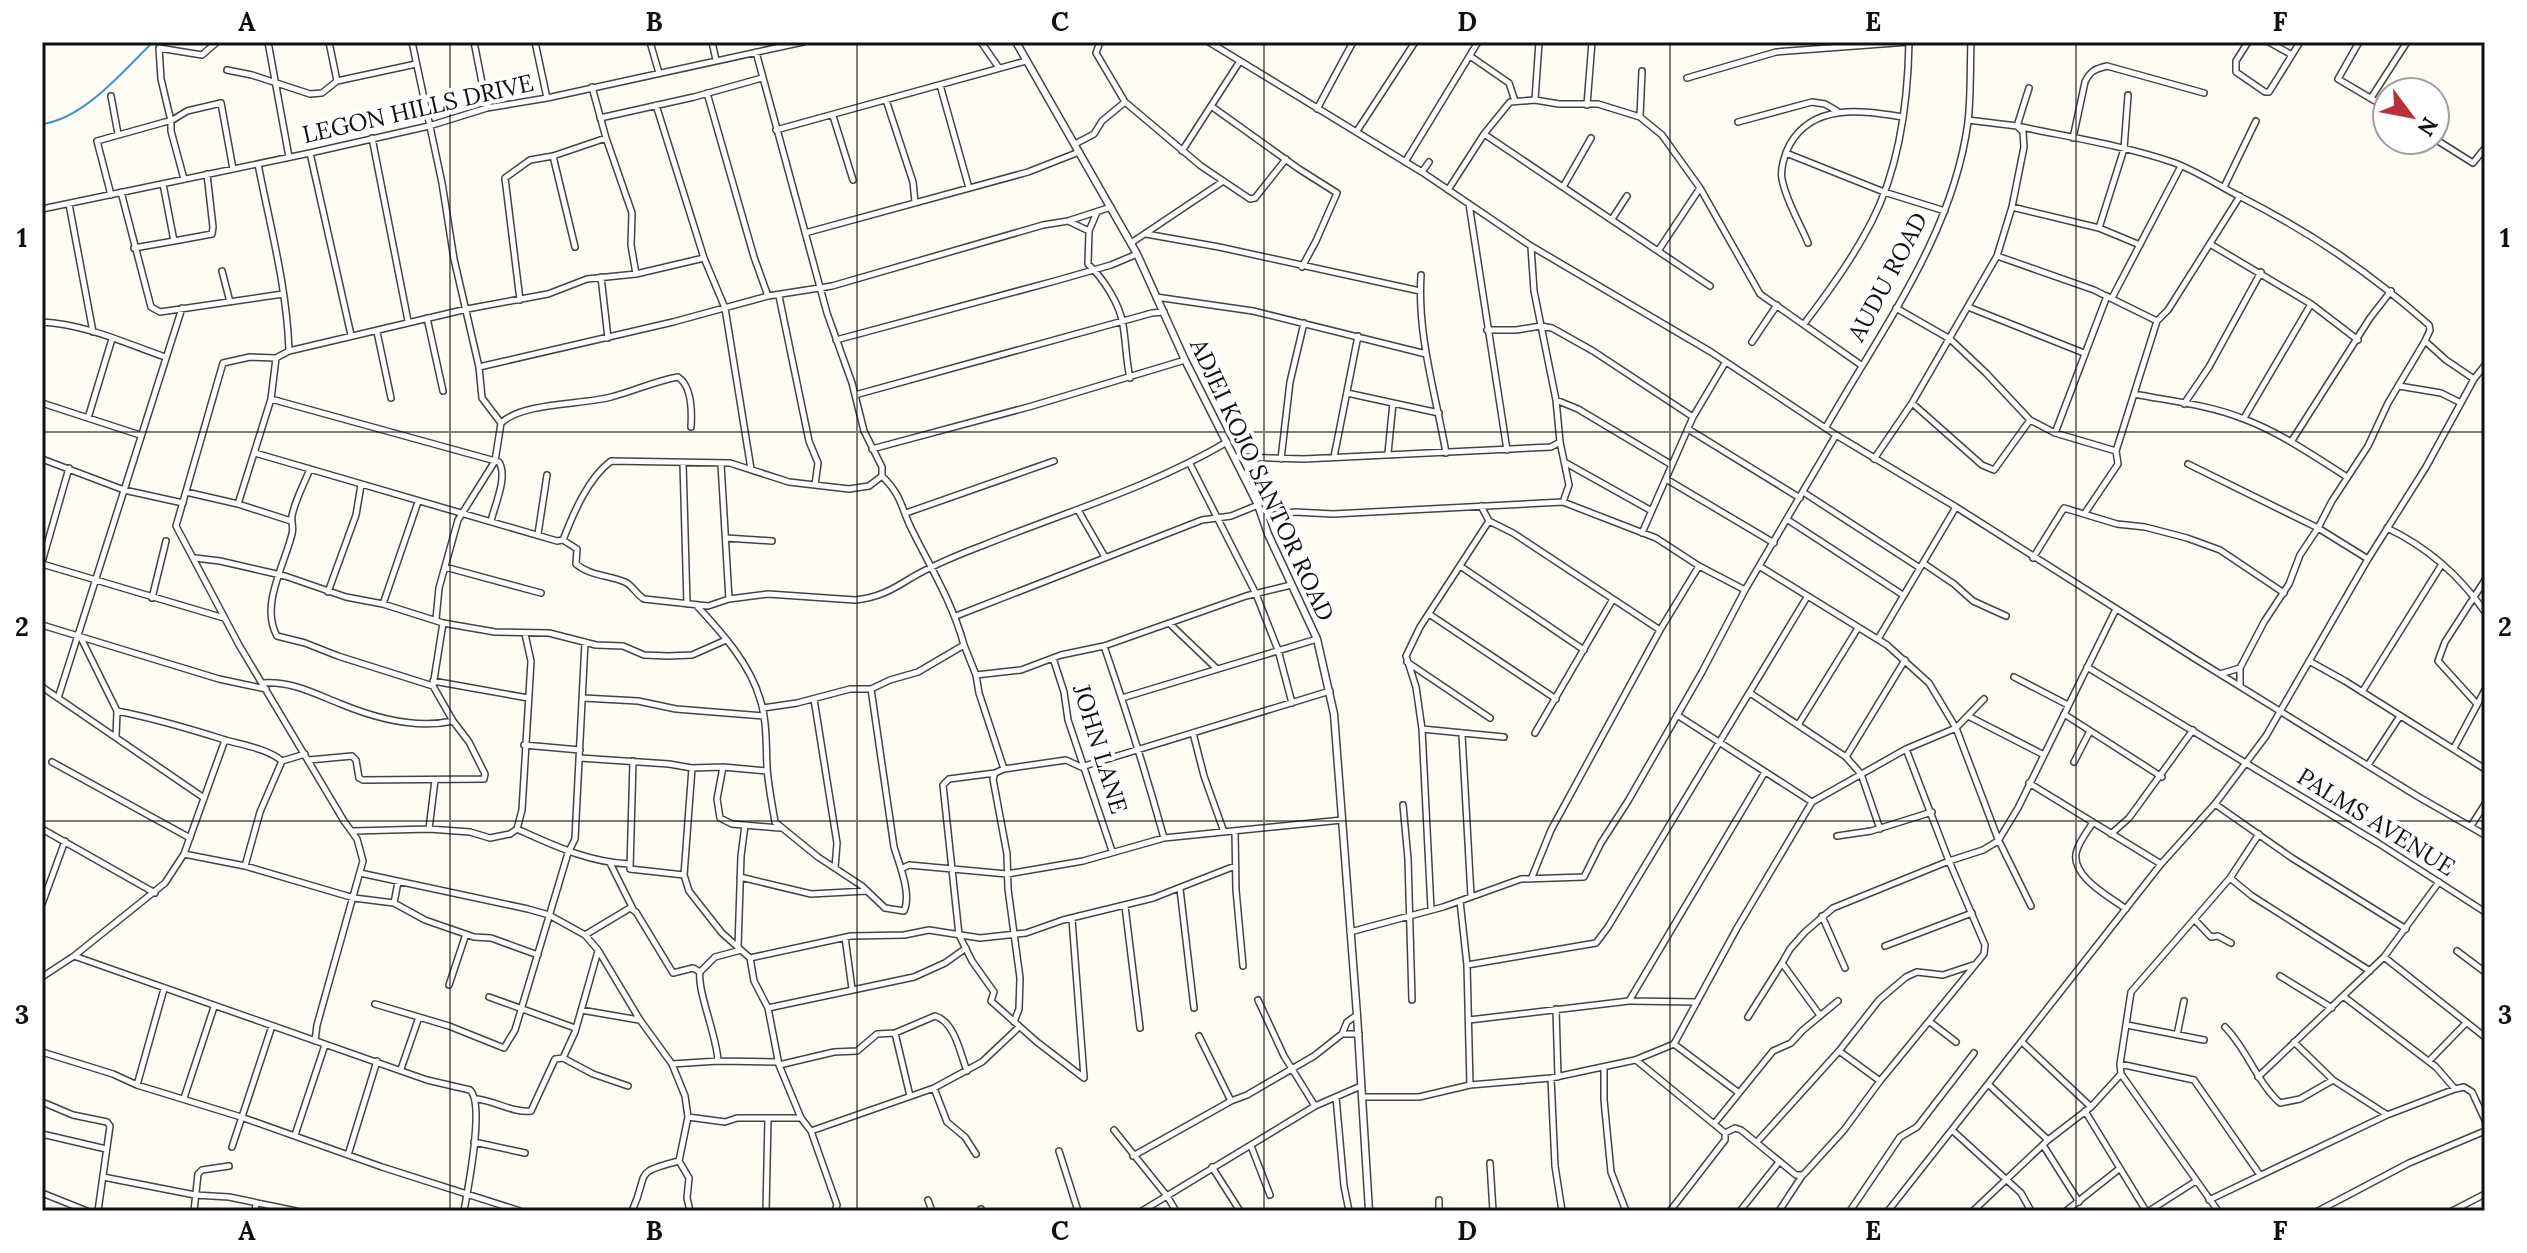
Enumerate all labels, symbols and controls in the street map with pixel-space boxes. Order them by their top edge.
text: A [238,5,256,38]
text: B [645,5,663,38]
text: C [1051,5,1069,38]
text: D [1457,5,1477,38]
text: E [1865,5,1881,38]
text: F [2273,5,2288,38]
street label: LEGON HILLS DRIVE [299,67,536,150]
north arrow [2371,76,2451,156]
text: N [2412,112,2444,141]
street label: AUDU ROAD [1840,207,1934,347]
text: 1 [17,221,27,254]
text: 1 [2500,221,2510,254]
street label: ADJEI KOJO SANTOR ROAD [1183,333,1342,626]
text: 2 [15,610,29,643]
text: 2 [2498,610,2512,643]
street label: JOHN LANE [1066,680,1135,817]
street label: PALMS AVENUE [2292,761,2461,883]
text: 3 [15,998,29,1031]
text: 3 [2498,998,2512,1031]
text: A [238,1214,256,1247]
text: B [645,1214,663,1247]
text: C [1051,1214,1069,1247]
text: D [1457,1214,1477,1247]
text: E [1865,1214,1881,1247]
text: F [2273,1214,2288,1247]

